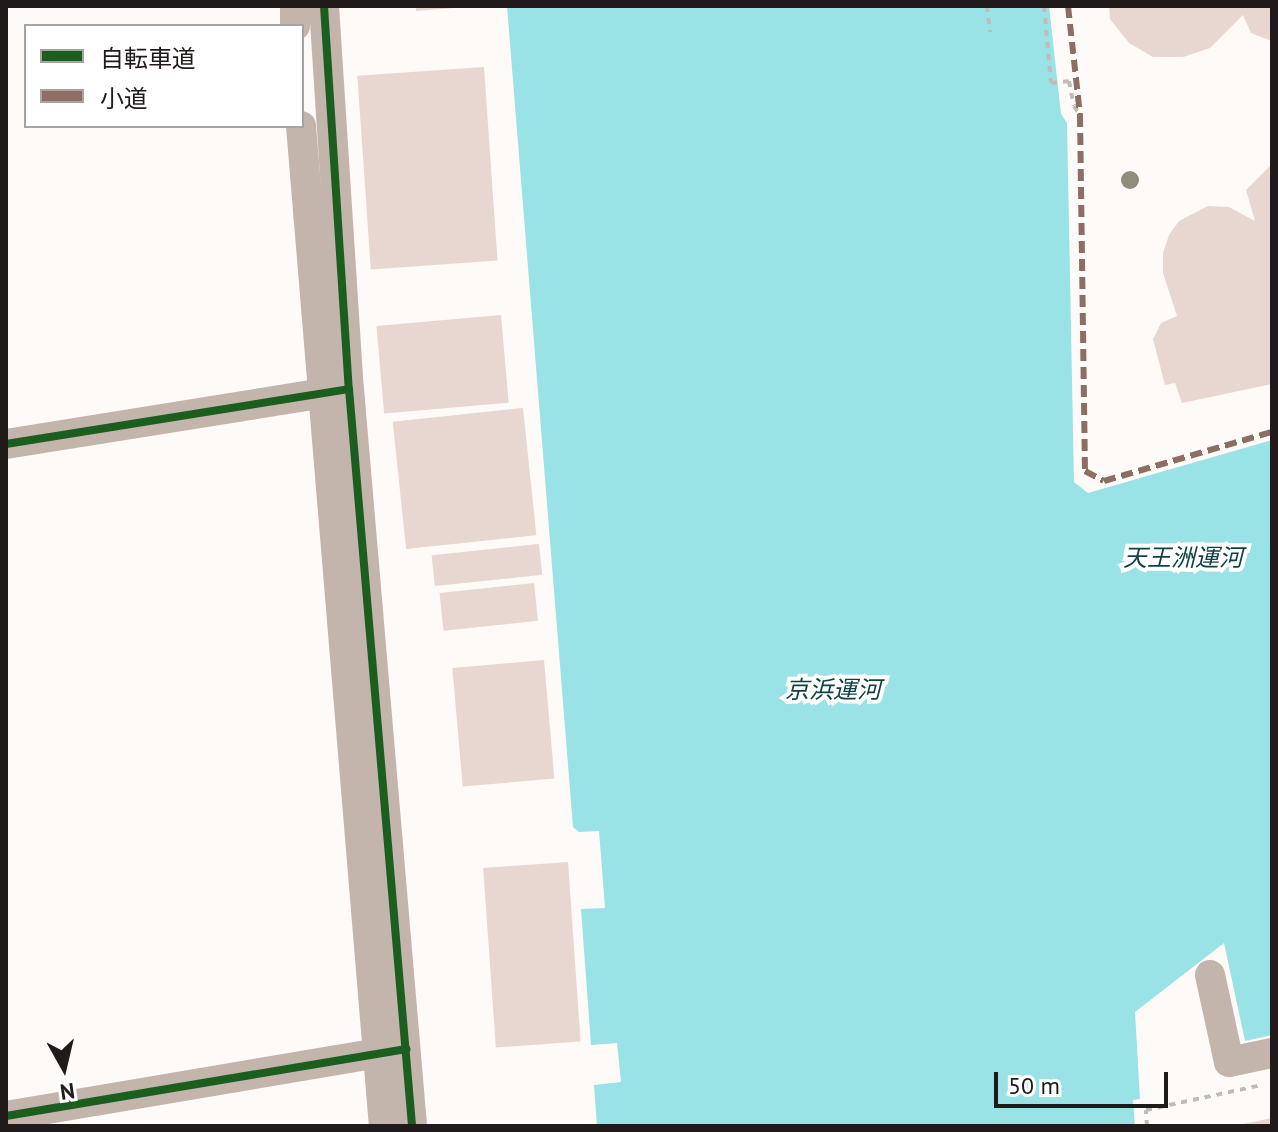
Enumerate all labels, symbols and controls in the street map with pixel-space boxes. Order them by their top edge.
legend [24,24,304,128]
text: 自転車道 [100,43,196,74]
text: 小道 [100,83,148,114]
water label: 天王洲運河 [1123,544,1243,572]
water label: 京浜運河 [785,676,881,704]
north arrow [24,1028,104,1108]
scale bar [998,1056,1172,1106]
text: 50 m [1008,1070,1060,1101]
text: N [58,1077,76,1107]

